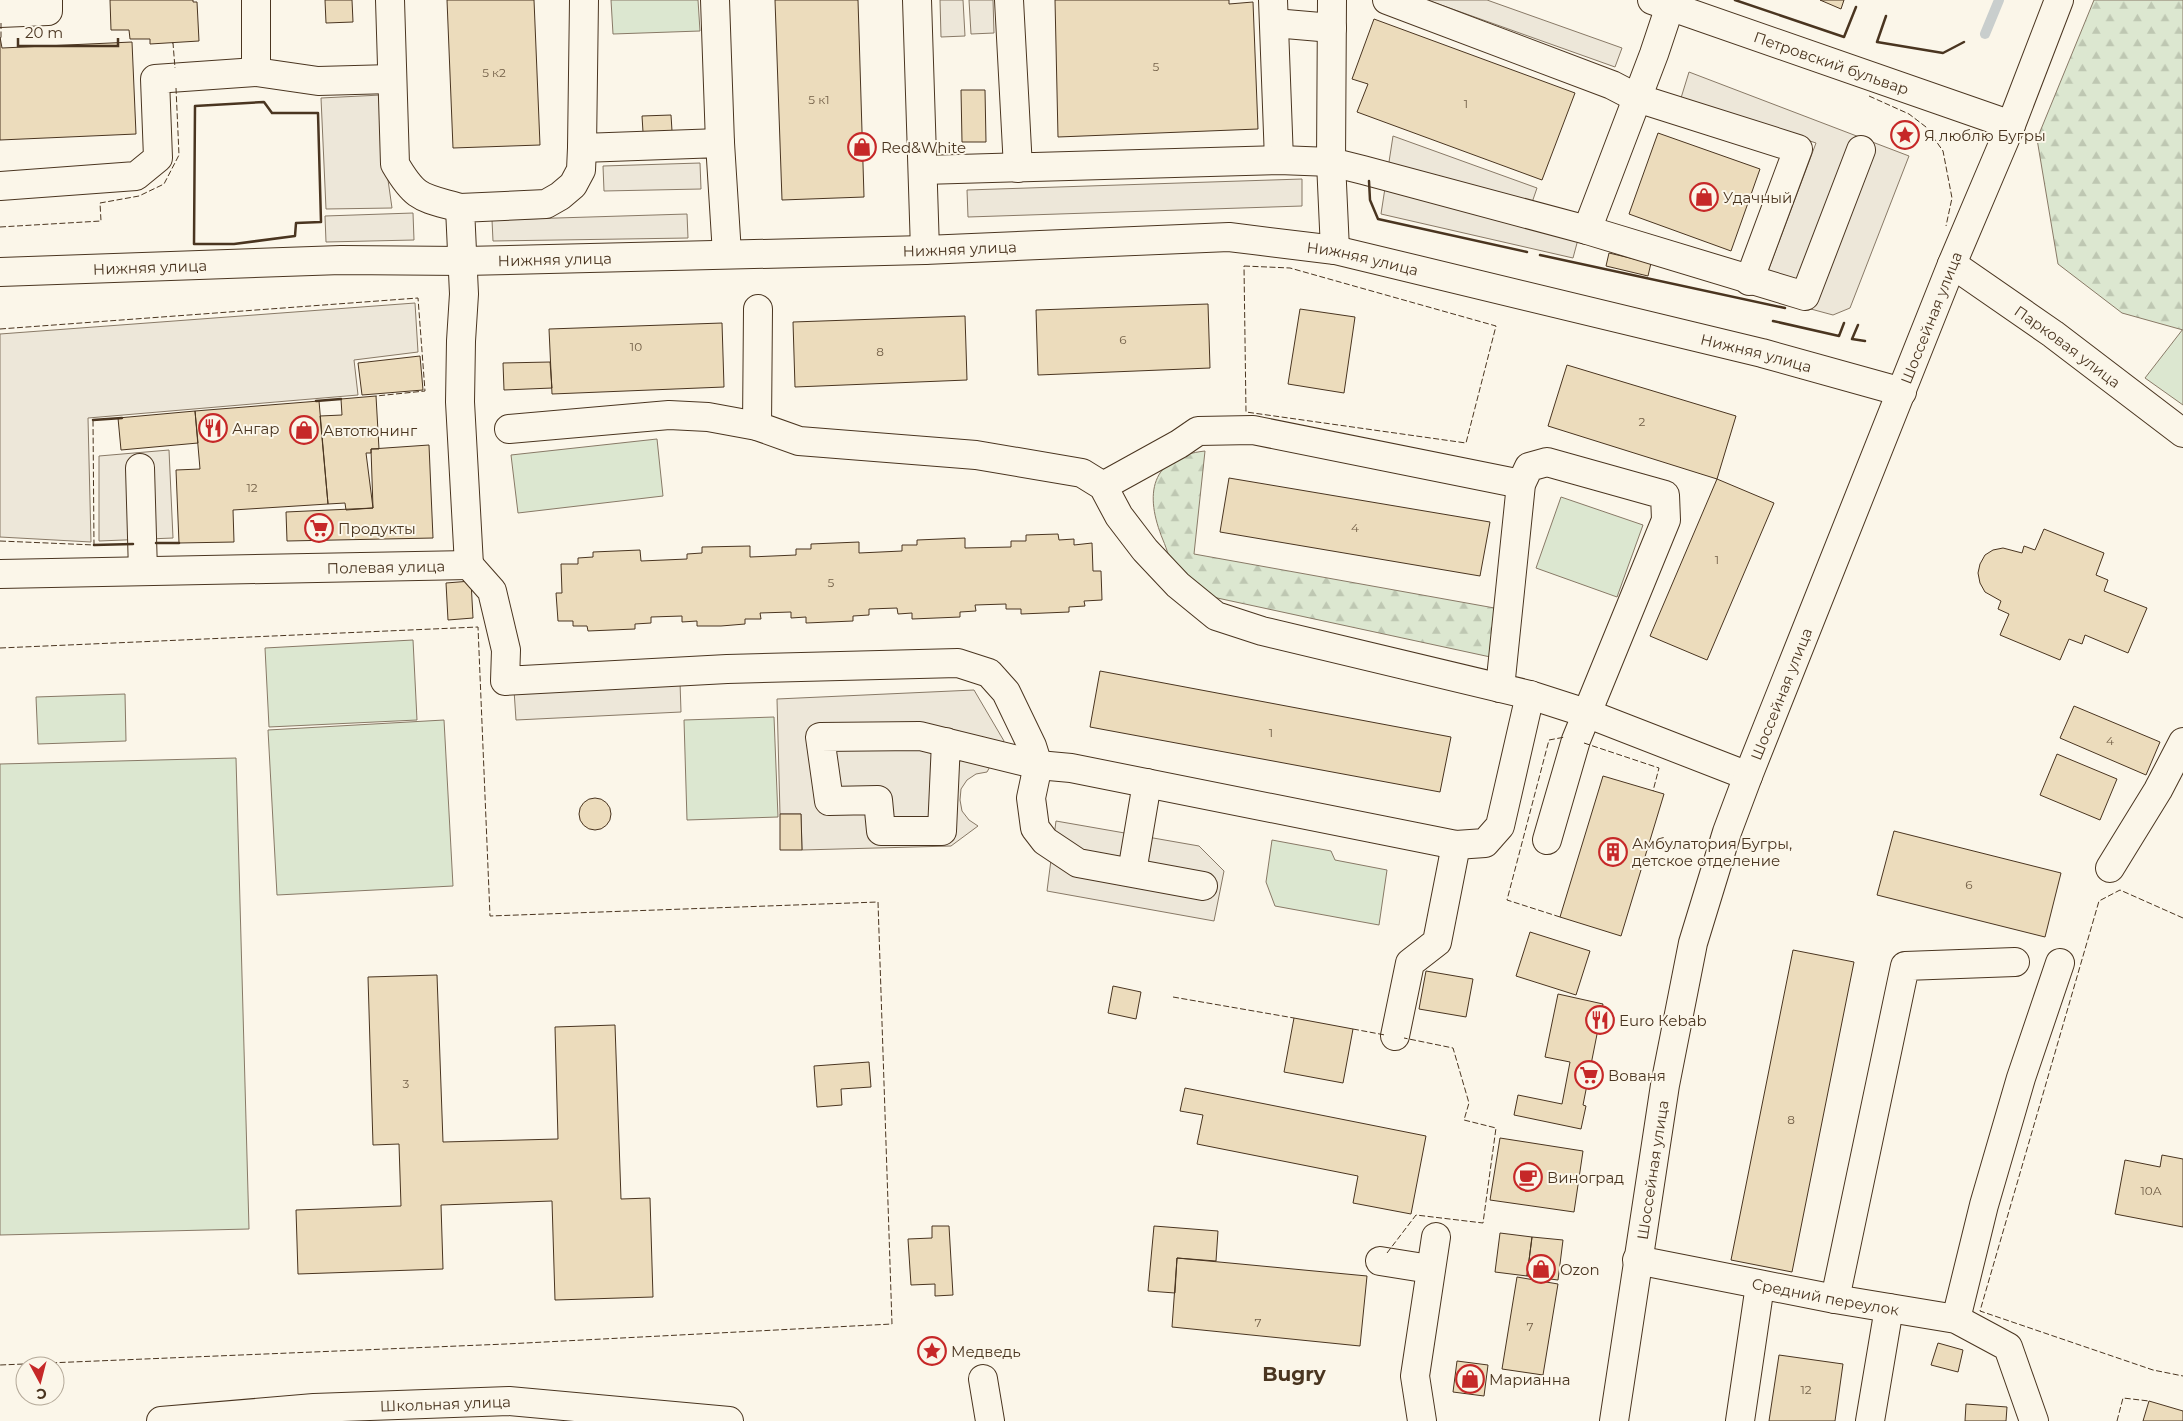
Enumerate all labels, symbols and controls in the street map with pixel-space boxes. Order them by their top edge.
scale bar [18,15,118,47]
text: 20 m [25,23,63,42]
street label: Петровский бульвар [1751,27,1912,98]
house number: 5 [1153,59,1160,74]
house number: 5 к2 [482,65,506,80]
house number: 5 к1 [808,92,830,107]
house number: 1 [1464,96,1468,111]
place icon: Я люблю Бугры [1890,120,1920,150]
place label: Я люблю Бугры [1924,126,2046,145]
shop icon: Red&White [847,132,877,162]
place label: Red&White [881,138,966,157]
shop icon: Удачный [1689,182,1719,212]
place label: Удачный [1723,188,1792,207]
street label: Нижняя улица [902,237,1017,260]
street label: Нижняя улица [1306,237,1421,279]
street label: Нижняя улица [497,248,612,270]
street label: Шоссейная улица [1896,248,1966,387]
street label: Нижняя улица [93,255,207,278]
street label: Парковая улица [2011,301,2125,392]
street label: Нижняя улица [1699,329,1814,376]
house number: 6 [1119,332,1127,347]
house number: 10 [630,339,642,354]
house number: 8 [876,344,884,359]
restaurant icon: Ангар [198,413,228,443]
house number: 2 [1639,414,1646,429]
shop icon: Автотюнинг [289,415,319,445]
place label: Ангар [232,419,279,438]
place label: Автотюнинг [323,421,418,440]
house number: 12 [246,480,258,495]
supermarket icon: Продукты [304,513,334,543]
place label: Продукты [338,519,416,538]
house number: 4 [1351,520,1359,535]
house number: 1 [1715,552,1719,567]
street label: Полевая улица [327,556,445,577]
house number: 5 [828,575,835,590]
street label: Шоссейная улица [1746,625,1816,763]
house number: 1 [1269,725,1273,740]
house number: 4 [2106,733,2114,748]
place label: Амбулатория Бугры, детское отделение [1632,834,1792,870]
building icon: Амбулатория Бугры, детское отделение [1598,837,1628,867]
house number: 6 [1965,877,1973,892]
restaurant icon: Еuro Кеbаb [1585,1005,1615,1035]
place label: Еuro Кеbаb [1619,1011,1707,1030]
supermarket icon: Вованя [1574,1060,1604,1090]
place label: Вованя [1608,1066,1666,1085]
house number: 3 [403,1076,410,1091]
street label: Шоссейная улица [1632,1099,1672,1241]
house number: 8 [1787,1112,1795,1127]
cafe icon: Виноград [1513,1162,1543,1192]
place label: Виноград [1547,1168,1624,1187]
house number: 10А [2140,1183,2162,1198]
shop icon: Ozon [1526,1254,1556,1284]
place label: Ozon [1560,1260,1600,1279]
street label: Средний переулок [1750,1273,1901,1319]
house number: 7 [1254,1315,1262,1330]
house number: 7 [1526,1319,1534,1334]
place icon: Медведь [917,1336,947,1366]
place label: Медведь [951,1342,1021,1361]
north arrow [15,1356,65,1406]
district label: Bugry [1262,1362,1327,1386]
shop icon: Марианна [1455,1364,1485,1394]
place label: Марианна [1489,1370,1571,1389]
house number: 12 [1800,1382,1812,1397]
text: С [35,1384,48,1403]
street label: Школьная улица [380,1391,511,1415]

